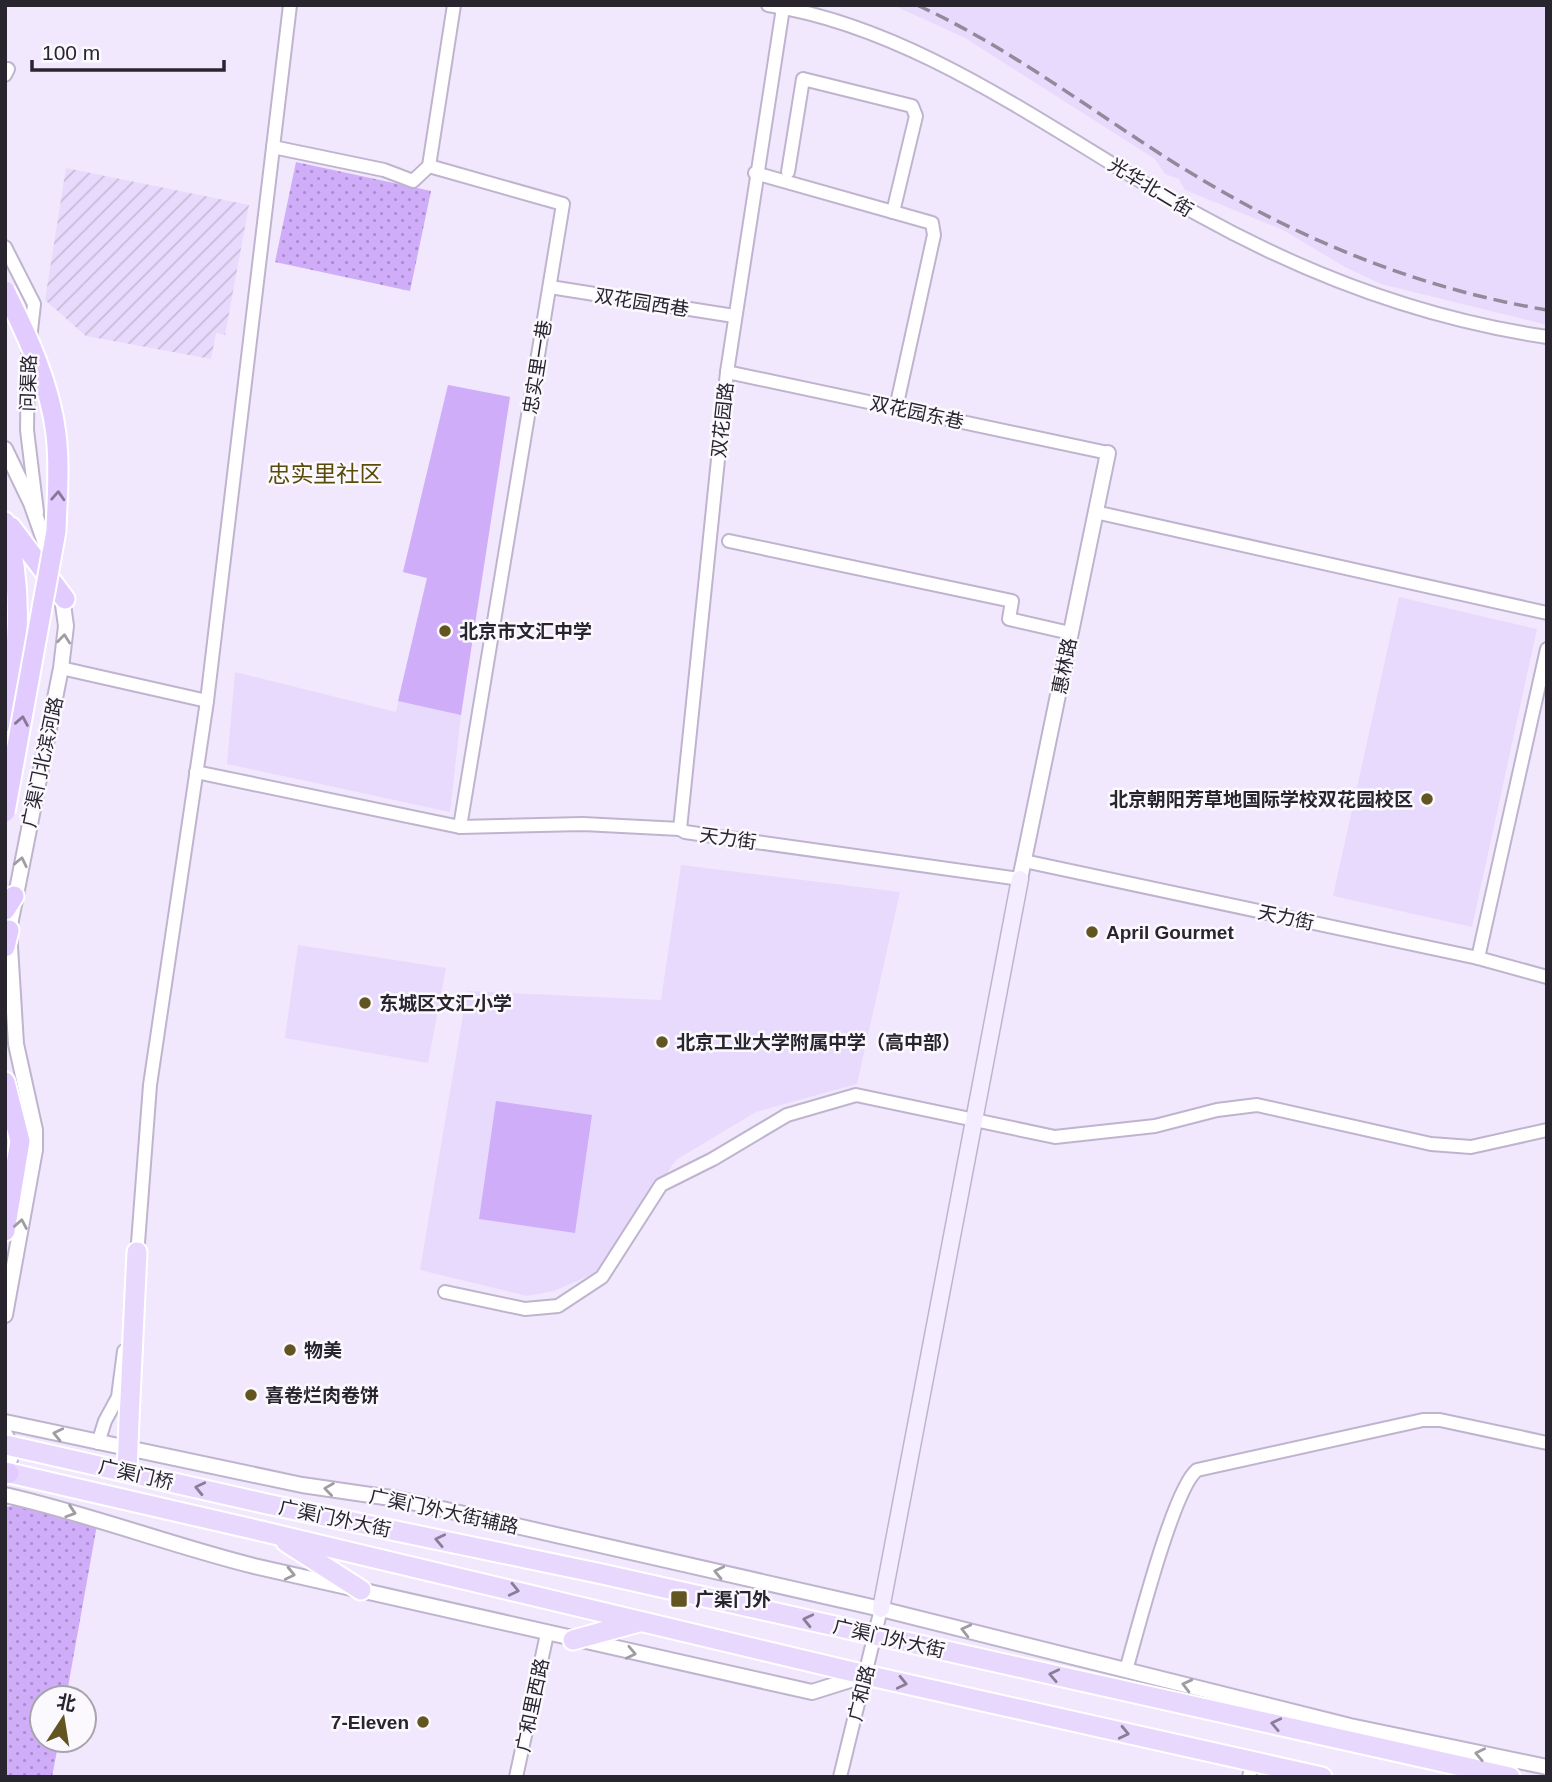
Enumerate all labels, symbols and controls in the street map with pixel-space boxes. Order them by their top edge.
scale bar [32,28,224,72]
text: 100 m [42,41,100,64]
street label: 光华北二街 [1105,154,1197,221]
street label: 双花园西巷 [593,285,690,320]
street label: 忠实里一巷 [520,319,555,416]
street label: 问渠路 [17,354,40,412]
street label: 双花园路 [708,381,737,459]
street label: 双花园东巷 [868,392,966,433]
district label: 忠实里社区 [268,461,383,487]
one-way arrow [50,490,65,501]
place label: 北京市文汇中学 [459,621,592,642]
marker: 北京市文汇中学 [437,623,453,639]
one-way arrow [57,633,72,645]
street label: 惠林路 [1049,636,1080,696]
street label: 广渠门北滨河路 [18,695,67,829]
one-way arrow [14,715,29,726]
place label: 北京朝阳芳草地国际学校双花园校区 [1109,789,1413,810]
marker: 北京朝阳芳草地国际学校双花园校区 [1419,791,1435,807]
street label: 天力街 [698,824,758,853]
one-way arrow [12,856,27,868]
street label: 天力街 [1256,901,1316,934]
place label: April Gourmet [1106,922,1234,943]
marker: April Gourmet [1084,924,1100,940]
place label: 东城区文汇小学 [379,993,512,1014]
marker: 东城区文汇小学 [357,995,373,1011]
place label: 北京工业大学附属中学（高中部） [676,1032,961,1053]
marker: 北京工业大学附属中学（高中部） [654,1034,670,1050]
one-way arrow [13,1218,28,1230]
place label: 物美 [304,1340,342,1361]
marker: 物美 [282,1342,298,1358]
place label: 喜卷烂肉卷饼 [265,1385,379,1406]
marker: 喜卷烂肉卷饼 [243,1387,259,1403]
one-way arrow [52,1428,64,1443]
street label: 广渠门桥 [96,1456,175,1493]
one-way arrow [194,1482,206,1497]
one-way arrow [323,1482,335,1497]
street label: 广渠门外大街辅路 [367,1485,520,1538]
street label: 广渠门外大街 [277,1496,393,1541]
one-way arrow [65,1504,77,1519]
one-way arrow [434,1534,446,1549]
one-way arrow [284,1566,296,1580]
one-way arrow [713,1566,725,1580]
one-way arrow [508,1582,520,1596]
marker: 广渠门外 [669,1589,689,1609]
place label: 广渠门外 [695,1589,771,1610]
one-way arrow [802,1614,814,1628]
street label: 广渠门外大街 [831,1615,947,1662]
one-way arrow [960,1624,972,1638]
one-way arrow [625,1644,637,1659]
street label: 广和里西路 [512,1656,553,1754]
street label: 广和路 [844,1663,879,1723]
one-way arrow [1048,1668,1060,1683]
one-way arrow [896,1674,908,1689]
one-way arrow [1181,1679,1193,1693]
north arrow [28,1684,98,1754]
text: 北 [55,1691,78,1715]
place label: 7-Eleven [331,1712,409,1733]
marker: 7-Eleven [415,1714,431,1730]
one-way arrow [1270,1717,1282,1732]
one-way arrow [1118,1724,1130,1739]
one-way arrow [1474,1747,1486,1762]

